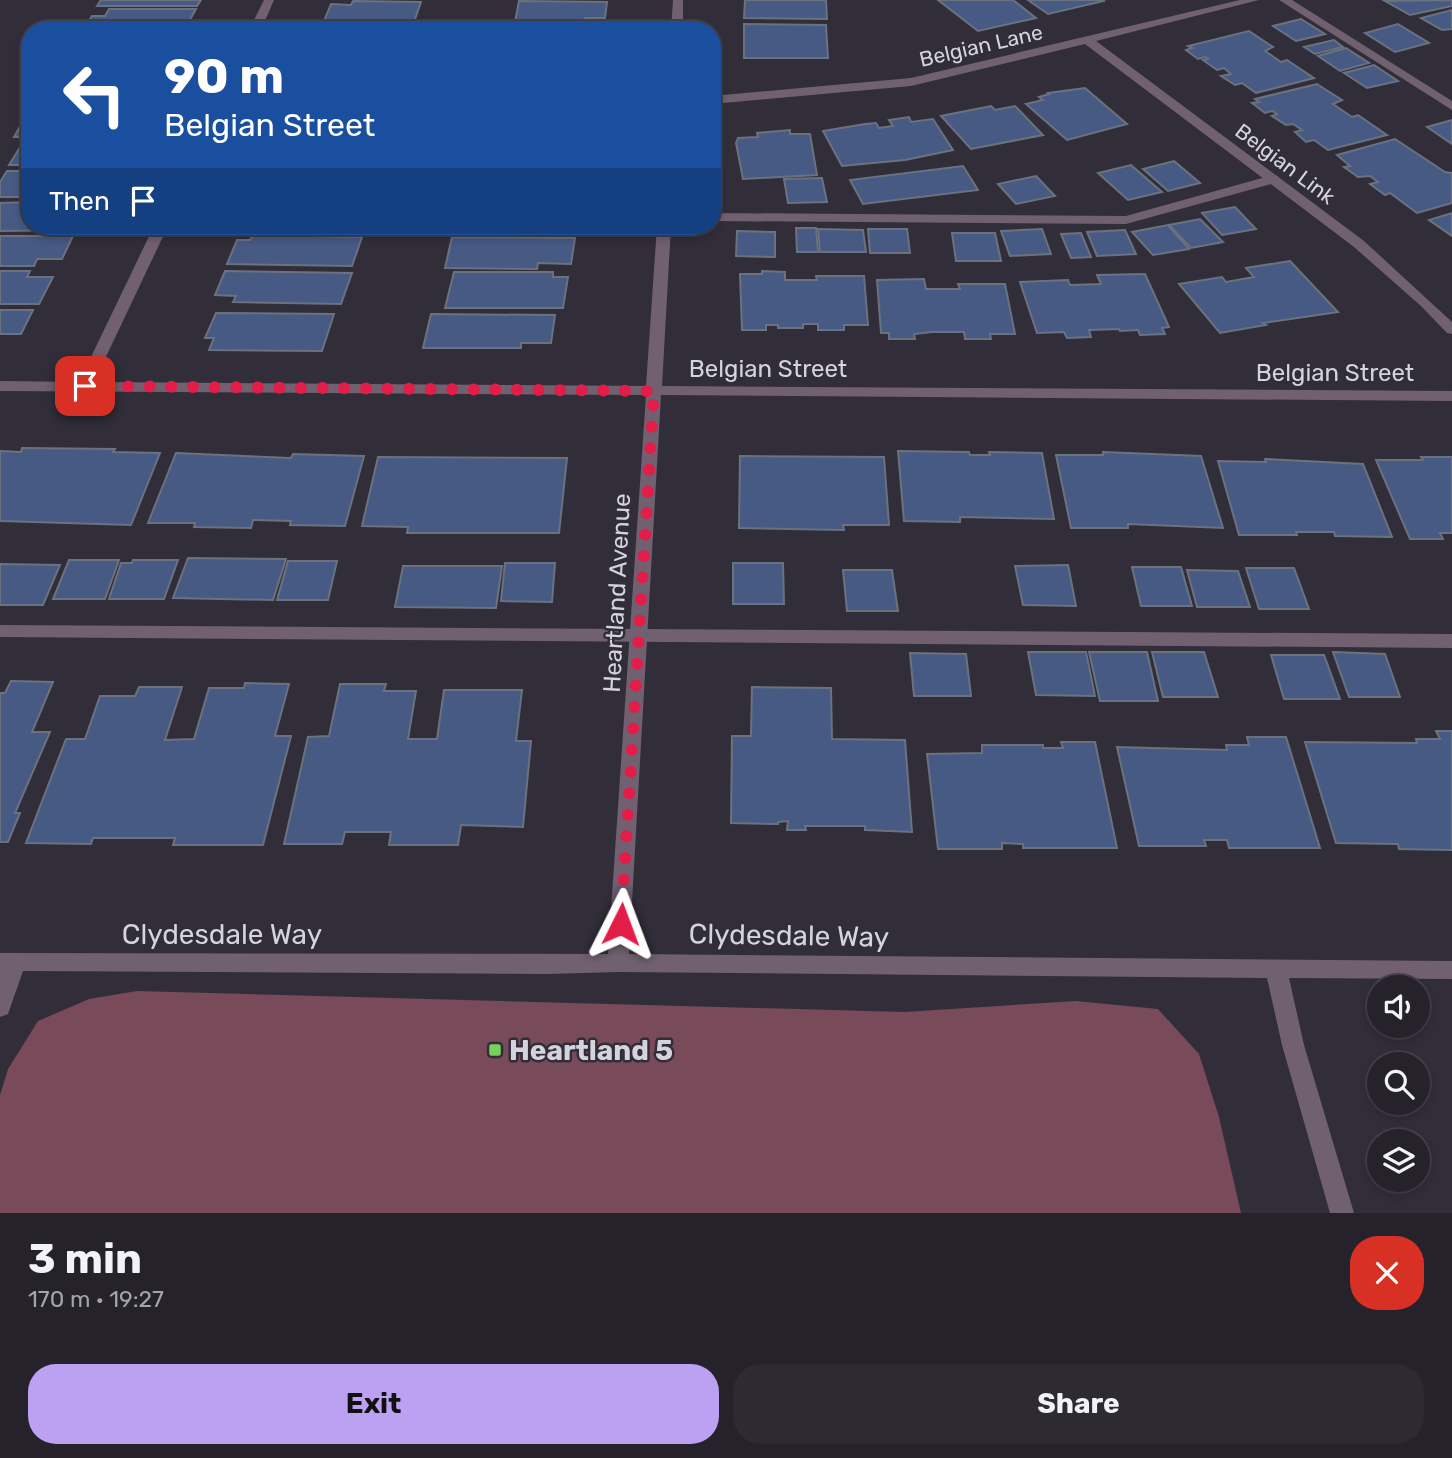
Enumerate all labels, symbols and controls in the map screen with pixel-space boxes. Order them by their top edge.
street label: Belgian Lane [917,19,1045,72]
text: 90 m [164,47,284,105]
icon: left [49,49,140,140]
text: Belgian Street [164,106,375,144]
street label: Belgian Link [1230,118,1340,209]
icon: arrive [124,182,162,220]
text: Then [49,186,110,217]
street label: Belgian Street [689,355,847,383]
pin [55,356,115,416]
street label: Belgian Street [1256,359,1414,387]
icon: arrive [66,367,104,405]
street label: Heartland Avenue [598,493,636,693]
position arrow [584,887,658,961]
street label: Clydesdale Way [688,917,889,954]
street label: Clydesdale Way [122,918,322,951]
map controls [1367,975,1430,1192]
button: sound [1367,975,1430,1038]
place label: Heartland 5 [509,1034,673,1067]
marker: Heartland 5 [487,1042,503,1058]
button: search [1367,1052,1430,1115]
button: layers [1367,1129,1430,1192]
text: 3 min [28,1234,142,1284]
button: close [1350,1236,1424,1310]
text: 170 m · 19:27 [28,1285,164,1313]
button: Exit [28,1364,719,1444]
button: Share [733,1364,1424,1444]

